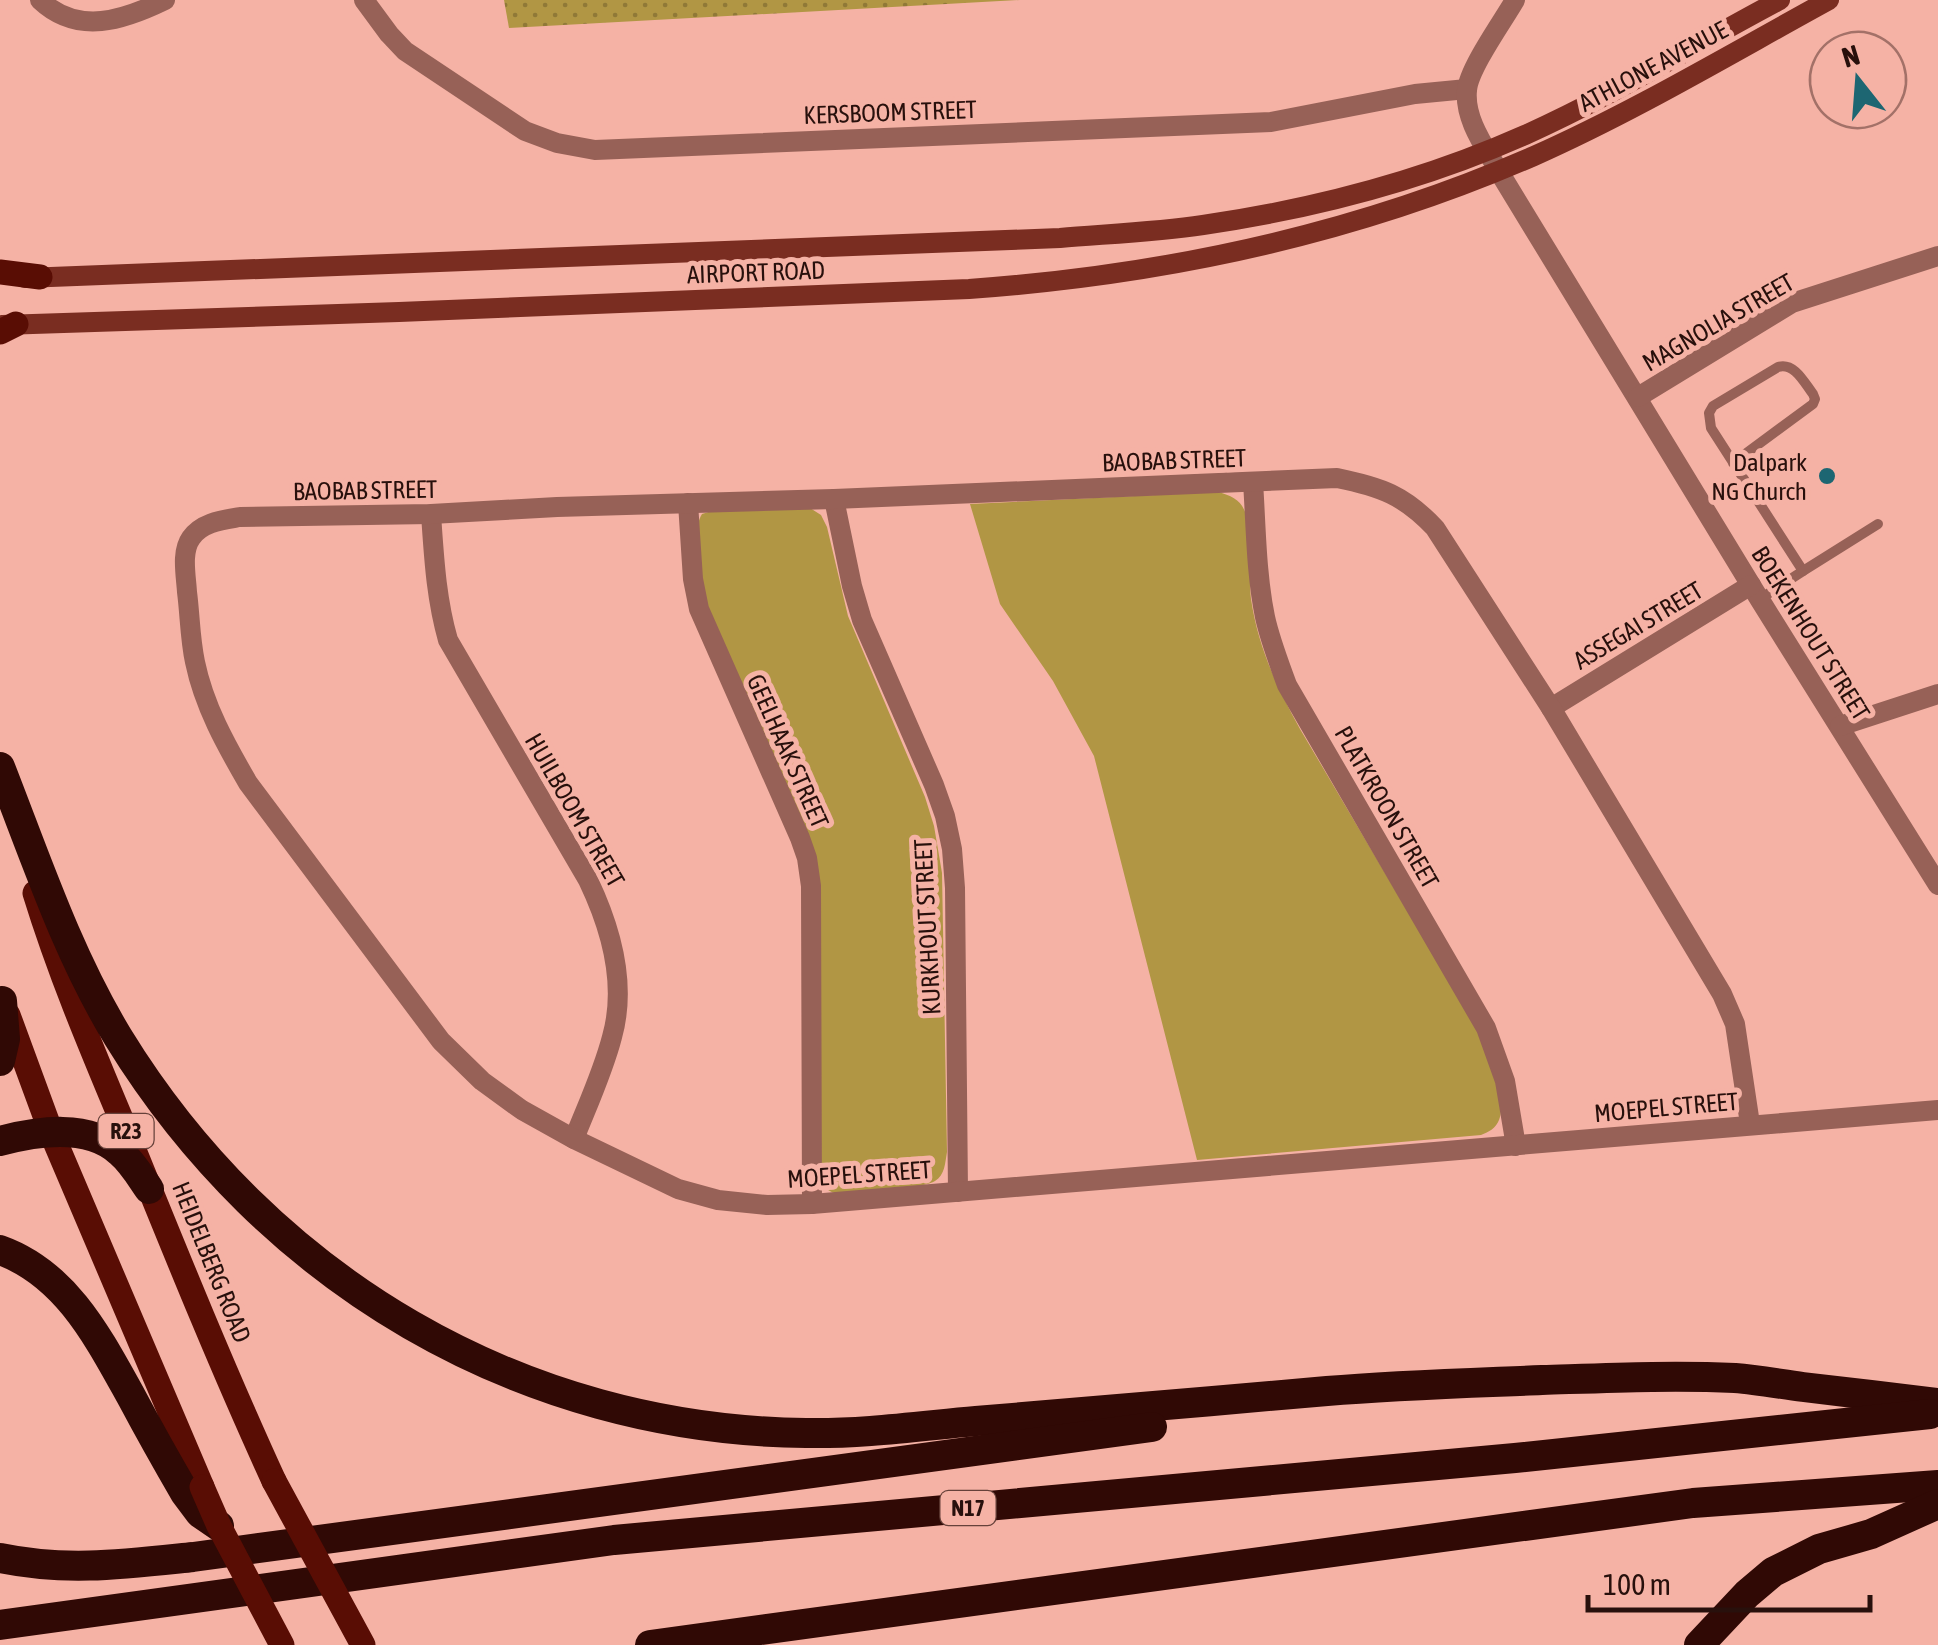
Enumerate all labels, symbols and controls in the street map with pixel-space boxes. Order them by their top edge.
street label: ATHLONE AVENUE [1574,15,1732,117]
north arrow [1808,30,1908,130]
text: N [1838,38,1863,74]
street label: KERSBOOM STREET [803,95,977,129]
street label: AIRPORT ROAD [687,256,825,288]
street label: MAGNOLIA STREET [1638,267,1798,377]
street label: BAOBAB STREET [1101,443,1247,477]
place label: Dalpark NG Church [1711,448,1807,505]
marker: Dalpark NG Church [1816,465,1838,487]
street label: BAOBAB STREET [293,475,437,505]
street label: BOEKENHOUT STREET [1746,541,1876,725]
street label: ASSEGAI STREET [1568,576,1708,674]
street label: GEELHAAK STREET [742,670,834,832]
street label: PLATKROON STREET [1329,721,1445,893]
street label: HUILBOOM STREET [520,728,630,892]
street label: KURKHOUT STREET [908,838,946,1016]
street label: MOEPEL STREET [1593,1087,1739,1127]
road number: R23 [98,1114,154,1148]
street label: MOEPEL STREET [786,1155,932,1193]
street label: HEIDELBERG ROAD [167,1178,257,1346]
road number: N17 [940,1491,996,1525]
scale bar [1588,1550,1870,1612]
text: 100 m [1603,1567,1671,1601]

